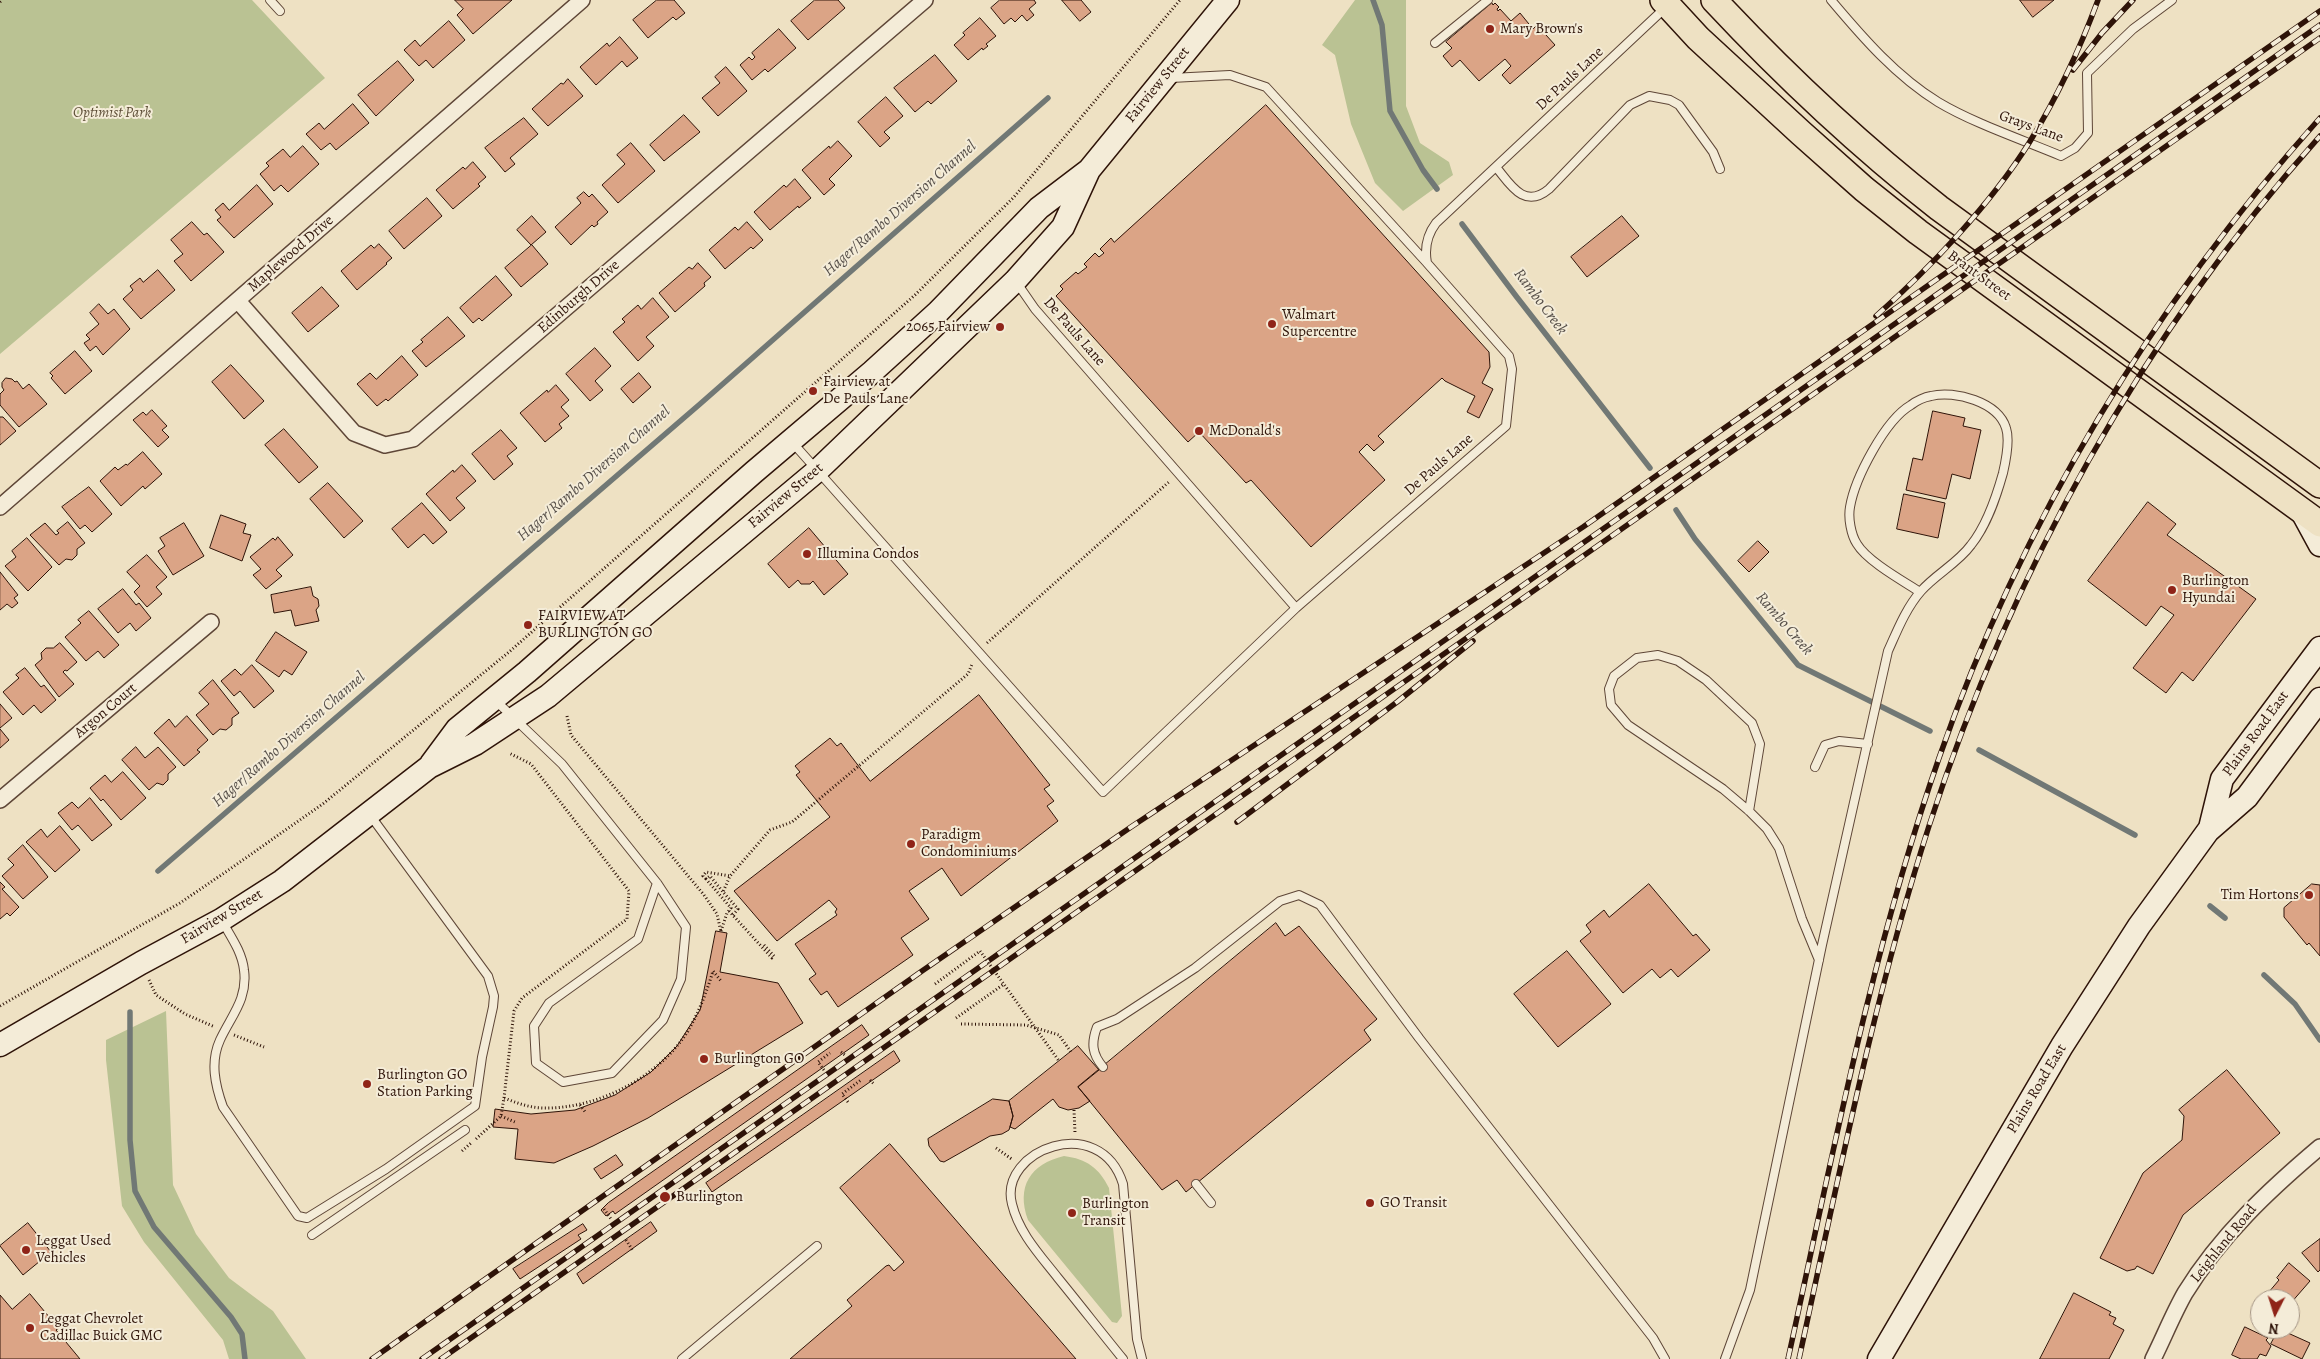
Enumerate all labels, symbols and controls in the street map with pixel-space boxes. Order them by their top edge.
place label: Mary Brown's [1500,20,1583,38]
marker: Mary Brown's [1484,23,1496,35]
street label: Fairview Street [1122,43,1194,127]
street label: De Pauls Lane [1533,43,1607,115]
park label: Optimist Park [73,104,151,122]
street label: Grays Lane [1996,107,2066,147]
water label: Hager/Rambo Diversion Channel [820,137,980,281]
street label: Maplewood Drive [244,212,338,296]
street label: Brant Street [1944,247,2014,305]
street label: Edinburgh Drive [534,257,624,337]
water label: Rambo Creek [1509,265,1571,339]
street label: De Pauls Lane [1039,294,1109,370]
place label: Walmart Supercentre [1282,306,1357,341]
place label: 2065 Fairview [906,318,990,336]
marker: Walmart Supercentre [1266,318,1278,330]
marker: 2065 Fairview [994,321,1006,333]
place label: Fairview at De Pauls Lane [823,373,908,408]
marker: Fairview at De Pauls Lane [807,385,819,397]
water label: Hager/Rambo Diversion Channel [514,402,674,546]
place label: McDonald's [1209,422,1281,440]
marker: McDonald's [1193,425,1205,437]
street label: De Pauls Lane [1401,430,1477,500]
street label: Fairview Street [745,459,827,533]
place label: Illumina Condos [817,545,919,563]
marker: Illumina Condos [801,548,813,560]
place label: Burlington Hyundai [2182,572,2249,607]
marker: Burlington Hyundai [2166,584,2178,596]
water label: Rambo Creek [1751,588,1817,660]
place label: FAIRVIEW AT BURLINGTON GO [538,607,652,642]
marker: FAIRVIEW AT BURLINGTON GO [522,619,534,631]
water label: Hager/Rambo Diversion Channel [209,668,369,812]
street label: Argon Court [71,680,141,742]
street label: Plains Road East [2219,688,2293,780]
place label: Paradigm Condominiums [921,826,1017,861]
marker: Paradigm Condominiums [905,838,917,850]
street label: Fairview Street [178,886,266,948]
place label: Tim Hortons [2221,886,2299,904]
marker: Tim Hortons [2303,889,2315,901]
street label: Plains Road East [2003,1041,2071,1137]
place label: Burlington GO [714,1050,804,1068]
marker: Burlington GO [698,1053,710,1065]
place label: Burlington GO Station Parking [377,1066,473,1101]
marker: Burlington GO Station Parking [361,1078,373,1090]
place label: Burlington [676,1188,743,1206]
marker: Burlington [658,1190,672,1204]
place label: GO Transit [1380,1194,1447,1212]
place label: Burlington Transit [1082,1195,1149,1230]
marker: GO Transit [1364,1197,1376,1209]
street label: Leighland Road [2187,1201,2261,1287]
marker: Burlington Transit [1066,1207,1078,1219]
place label: Leggat Used Vehicles [36,1232,111,1267]
marker: Leggat Used Vehicles [20,1244,32,1256]
north arrow [2250,1289,2300,1339]
place label: Leggat Chevrolet Cadillac Buick GMC [40,1310,162,1345]
text: N [2268,1319,2280,1338]
marker: Leggat Chevrolet Cadillac Buick GMC [24,1322,36,1334]

